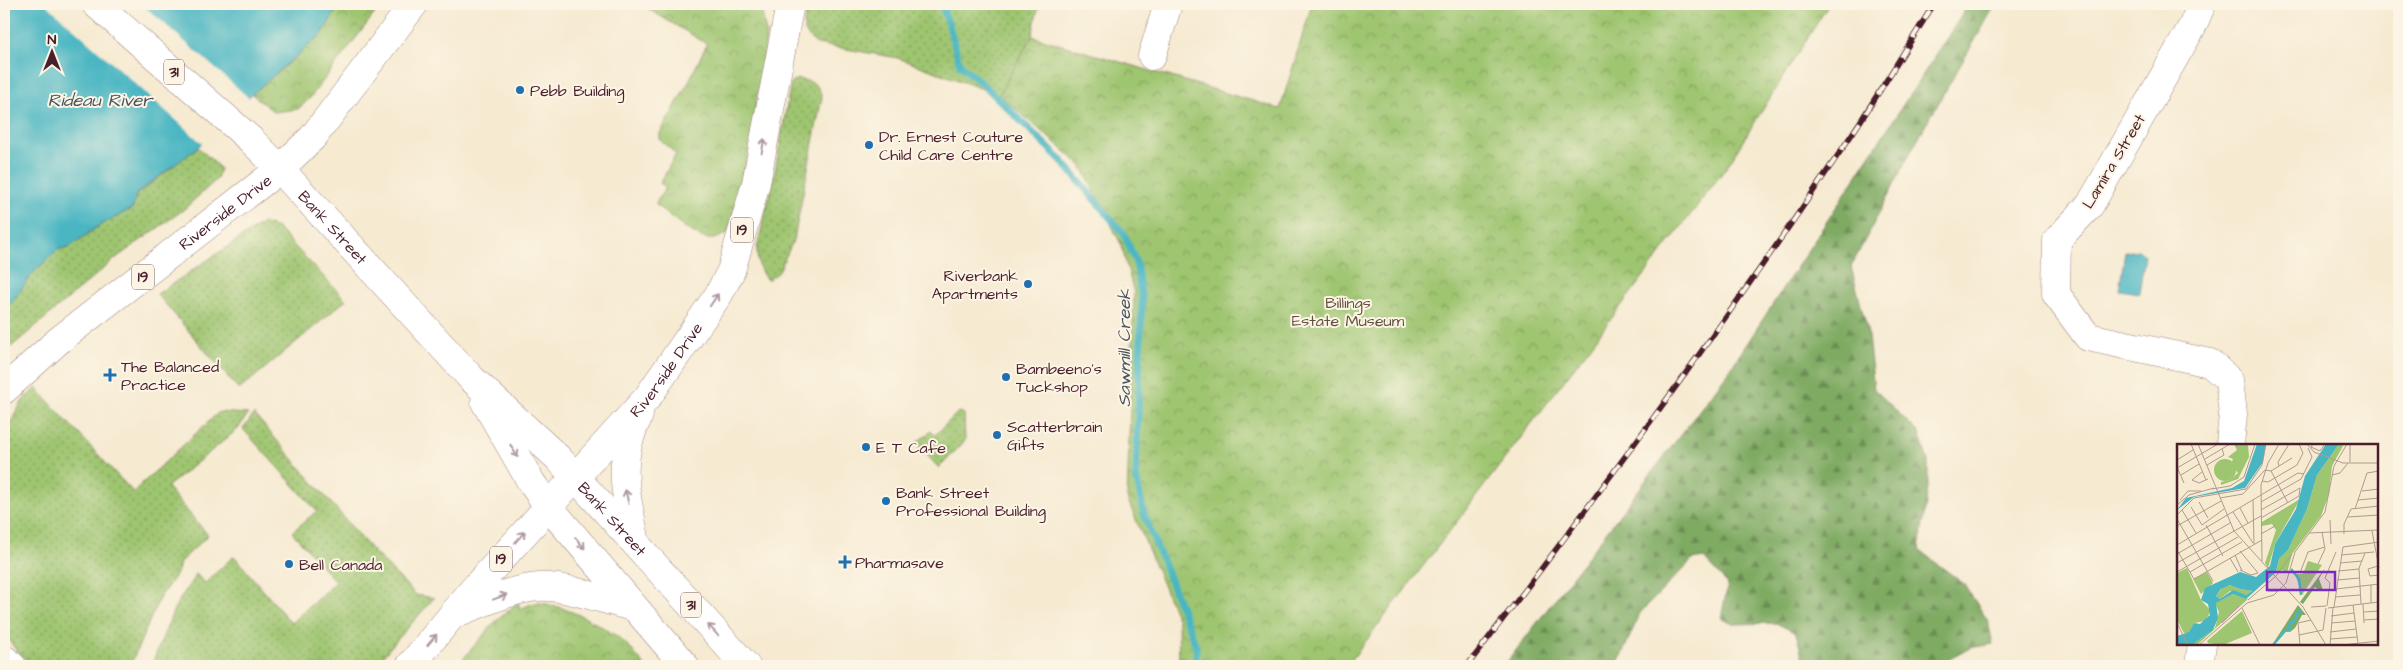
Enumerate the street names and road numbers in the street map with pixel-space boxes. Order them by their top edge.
road number: 31 [164,60,184,84]
street label: Lamira Street [2077,110,2151,213]
street label: Riverside Drive [175,169,277,255]
street label: Bank Street [293,186,372,270]
road number: 19 [731,218,753,242]
road number: 19 [132,264,154,290]
street label: Riverside Drive [625,318,708,422]
street label: Bank Street [573,477,652,561]
road number: 19 [490,546,512,572]
road number: 31 [681,592,701,618]

